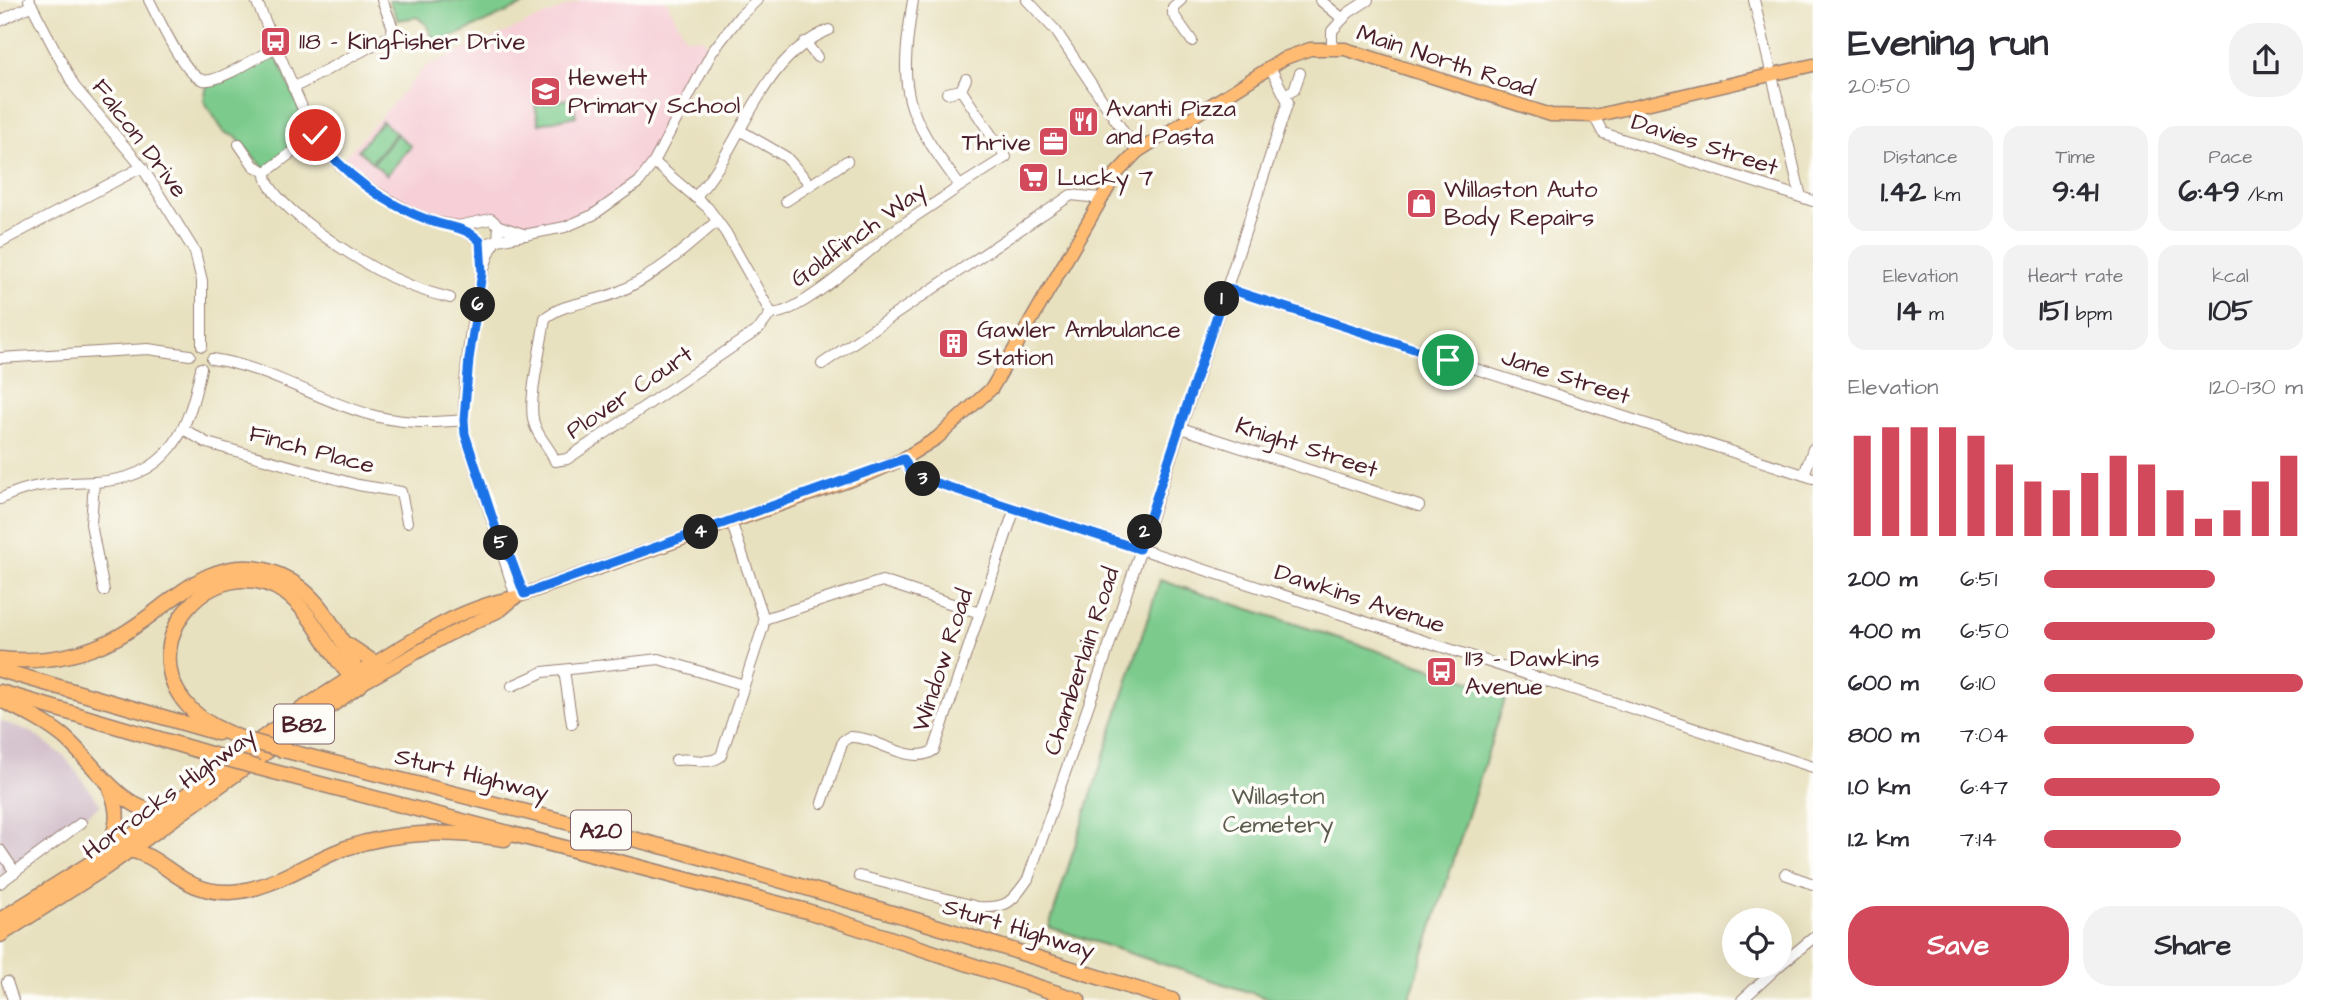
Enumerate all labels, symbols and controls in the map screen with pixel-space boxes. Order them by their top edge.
street label: Main North Road [1352,16,1539,106]
text: Evening run [1848,18,2049,70]
button: share [2229,23,2303,97]
bus stop icon: 118 - Kingfisher Drive [259,24,293,58]
place label: 118 - Kingfisher Drive [299,25,525,60]
place label: Hewett Primary School [568,61,740,124]
text: 20:50 [1848,70,1910,102]
street label: Falcon Drive [83,72,195,205]
school or university icon: Hewett Primary School [528,74,562,108]
place label: Avanti Pizza and Pasta [1106,92,1236,154]
pin [285,105,345,165]
restaurant icon: Avanti Pizza and Pasta [1066,105,1100,139]
street label: Davies Street [1627,105,1783,185]
icon: check [296,116,334,154]
office icon: Thrive [1037,125,1071,159]
place label: Thrive [962,126,1031,160]
text: Distance [1884,144,1957,171]
text: Time [2056,144,2095,171]
text: Pace [2208,144,2253,171]
supermarket icon: Lucky 7 [1017,160,1051,194]
place label: Lucky 7 [1057,161,1154,196]
text: 1.42 [1881,171,1926,213]
text: 9:41 [2052,171,2099,213]
text: 6:49 [2178,171,2240,213]
place label: Willaston Auto Body Repairs [1444,173,1598,236]
street label: Goldfinch Way [784,174,934,297]
text: km [1926,182,1960,209]
text: /km [2240,182,2283,209]
shop icon: Willaston Auto Body Repairs [1404,186,1438,220]
text: Elevation [1883,263,1958,290]
text: Heart rate [2028,263,2123,290]
text: kcal [2212,263,2249,290]
pin: 1 [1204,282,1240,316]
text: 1 [1220,285,1223,312]
pin: 6 [461,288,496,322]
text: 14 [1897,290,1921,332]
text: 151 [2039,290,2068,332]
text: 105 [2208,290,2253,332]
text: 6 [472,291,483,318]
text: m [1921,301,1944,328]
text: bpm [2068,301,2112,328]
place label: Gawler Ambulance Station [977,313,1181,375]
building icon: Gawler Ambulance Station [937,326,971,360]
pin [1418,330,1478,390]
street label: Plover Court [559,338,700,448]
street label: Jane Street [1497,340,1635,414]
icon: arrive [1429,341,1467,379]
text: Elevation [1848,371,1939,403]
text: 120–130 m [2209,371,2303,403]
street label: Knight Street [1231,409,1382,488]
street label: Finch Place [245,417,378,483]
pin: 3 [906,462,940,496]
text: 3 [918,465,927,492]
pin: 4 [684,514,718,550]
pin: 2 [1128,514,1162,550]
text: 4 [694,518,707,545]
text: 2 [1139,518,1150,545]
pin: 5 [484,526,518,560]
text: 5 [494,529,507,556]
street label: Dawkins Avenue [1270,555,1449,643]
street label: Chamberlain Road [1036,563,1128,760]
text: 200 m [1848,563,1917,595]
text: 6:51 [1960,563,1998,595]
street label: Window Road [904,585,982,736]
text: 400 m [1848,615,1920,647]
text: 6:50 [1960,615,2009,647]
place label: 113 - Dawkins Avenue [1465,642,1600,704]
bus stop icon: 113 - Dawkins Avenue [1425,655,1459,689]
text: 600 m [1848,667,1919,699]
text: 6:10 [1960,667,1996,699]
road number: B82 [274,704,334,744]
street label: Horrocks Highway [76,719,264,869]
text: 800 m [1848,719,1919,751]
text: 7:04 [1960,719,2008,751]
street label: Sturt Highway [391,739,552,811]
text: 1.0 km [1848,771,1910,803]
text: 6:47 [1960,771,2008,803]
park label: Willaston Cemetery [1223,780,1333,843]
road number: A20 [571,810,631,850]
text: 1.2 km [1848,823,1909,855]
text: 7:14 [1960,823,1997,855]
street label: Sturt Highway [938,890,1099,969]
button: Save [1848,906,2069,986]
button: Share [2083,906,2303,986]
map controls [1722,908,1792,978]
button: locate [1722,908,1792,978]

